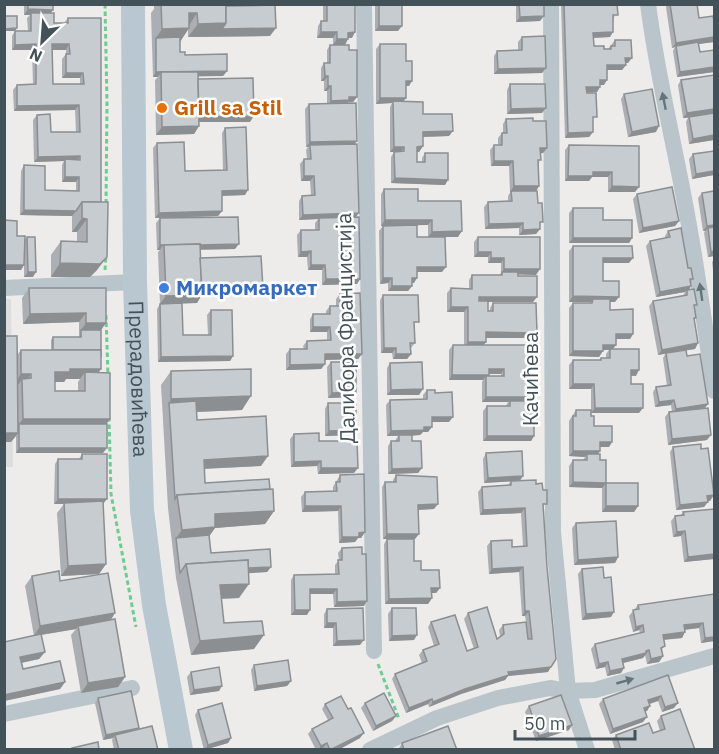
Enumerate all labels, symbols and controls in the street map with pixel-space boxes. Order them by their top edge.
north arrow [12,12,72,72]
text: N [26,44,45,67]
one-way arrow [659,91,668,110]
place label: Grill sa Stil [174,93,282,121]
marker: Grill sa Stil [155,101,169,115]
street label: Далибора Францистија [329,213,361,444]
place label: Микромаркет [176,273,317,301]
marker: Микромаркет [157,281,171,295]
one-way arrow [696,282,705,301]
street label: Прерадовићева [123,300,155,458]
street label: Качићева [516,332,544,426]
one-way arrow [616,676,634,685]
scale bar [515,703,635,741]
text: 50 m [524,712,566,735]

